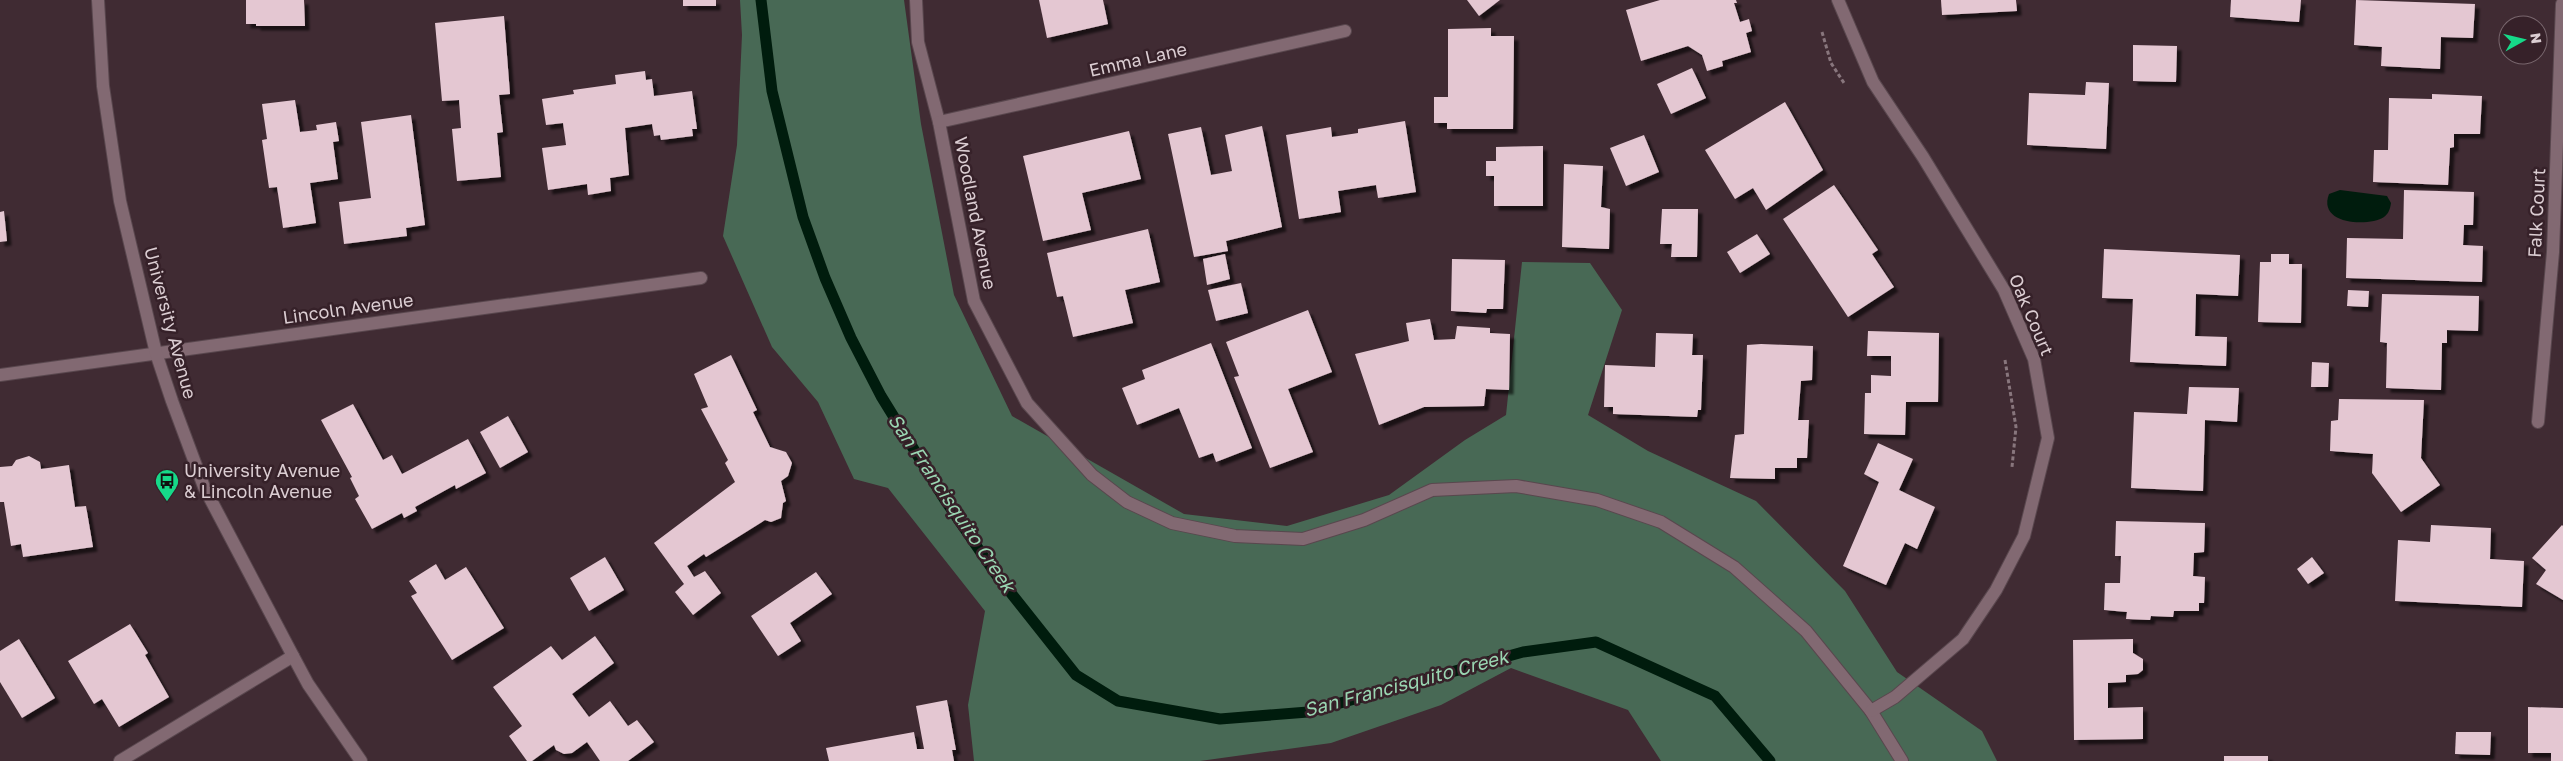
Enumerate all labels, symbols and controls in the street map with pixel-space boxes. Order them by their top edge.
north arrow [2498,15,2548,65]
text: N [2527,32,2546,45]
street label: Emma Lane [1087,37,1189,81]
street label: Woodland Avenue [950,134,1002,291]
street label: Falk Court [2523,168,2549,258]
street label: University Avenue [140,244,202,401]
street label: Oak Court [2005,270,2059,359]
street label: Lincoln Avenue [281,288,415,328]
water label: San Francisquito Creek [884,409,1022,598]
place label: University Avenue & Lincoln Avenue [184,459,340,502]
bus stop icon: University Avenue & Lincoln Avenue [154,468,180,502]
water label: San Francisquito Creek [1301,644,1513,721]

